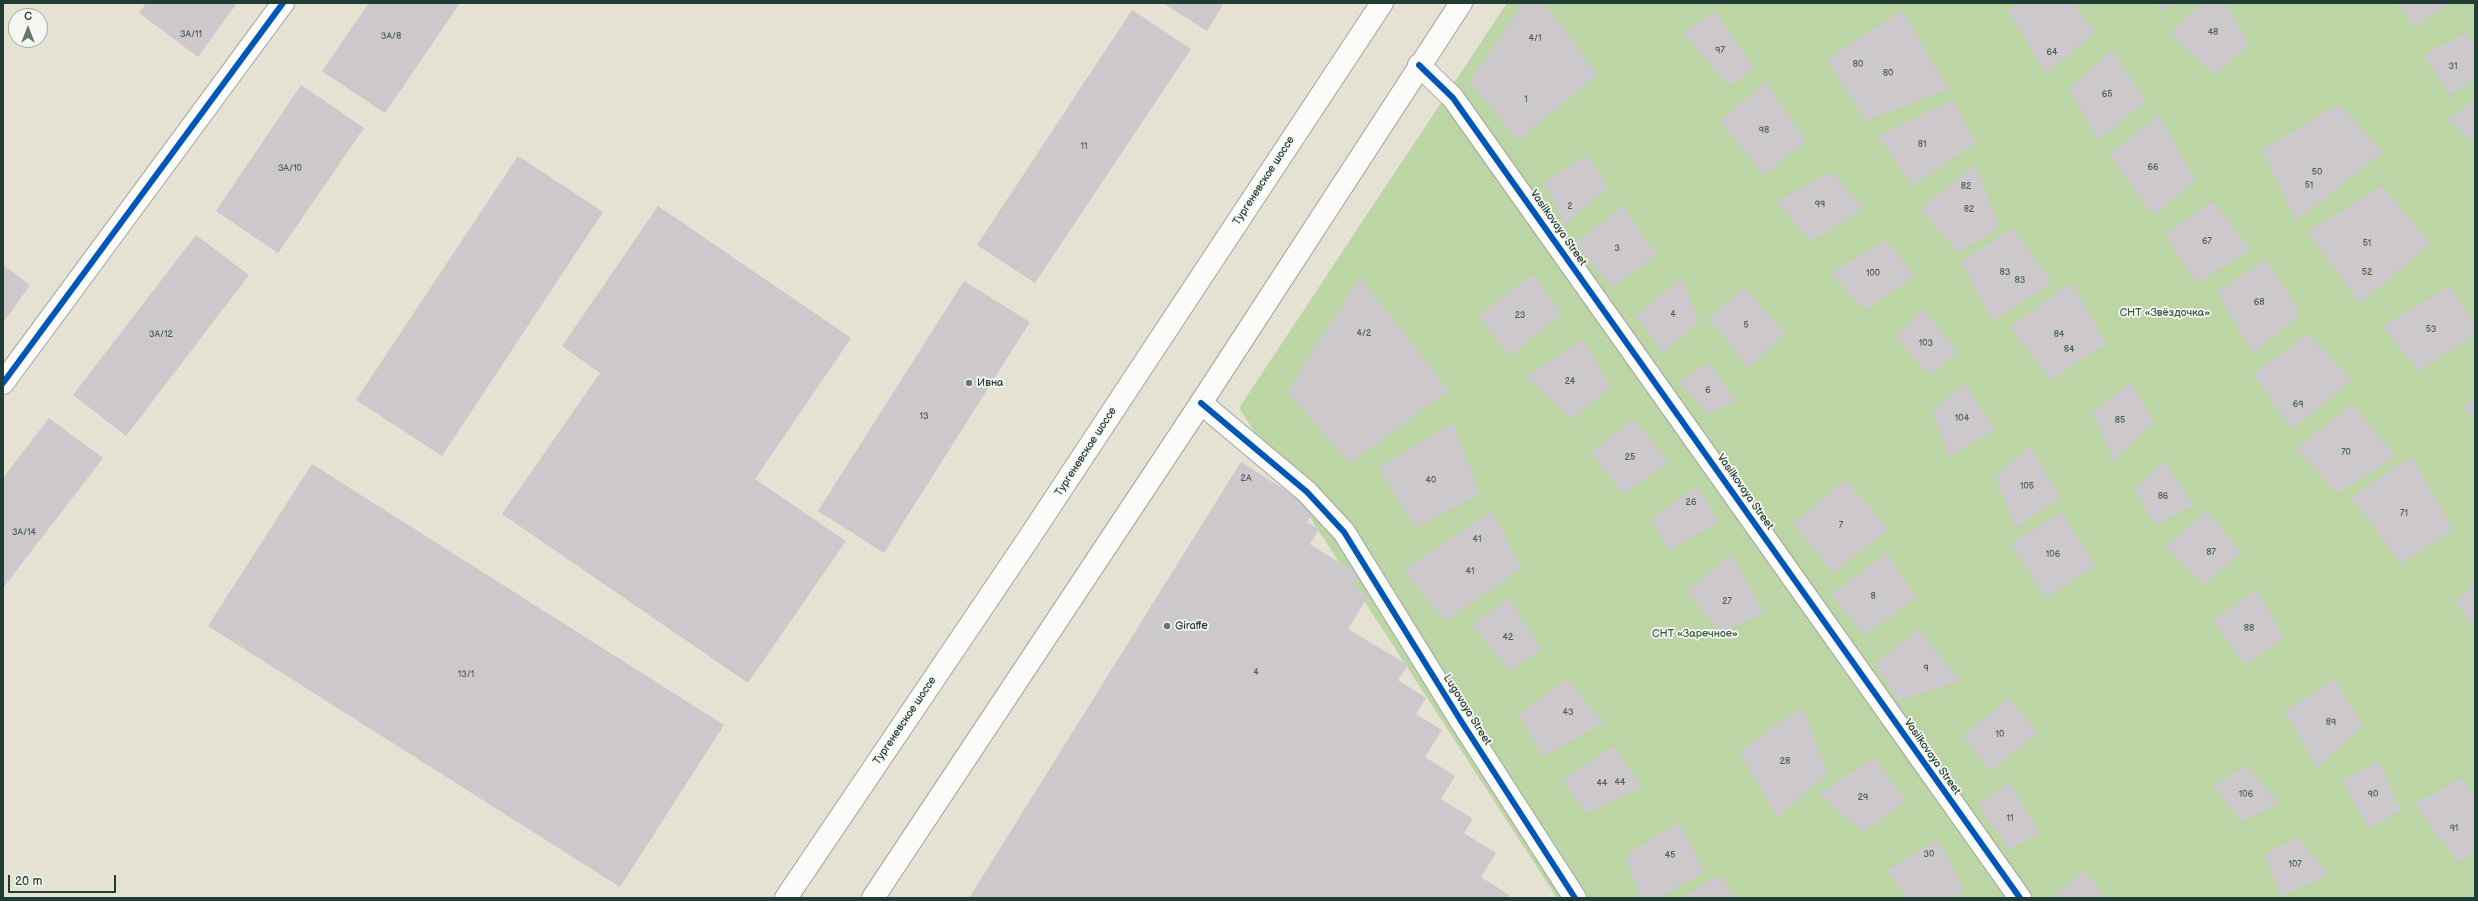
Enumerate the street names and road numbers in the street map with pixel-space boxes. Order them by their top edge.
street label: Тургеневское шоссе [1230,134,1298,228]
street label: Vasilkovaya Street [1527,188,1589,268]
street label: Тургеневское шоссе [1052,405,1120,499]
street label: Vasilkovaya Street [1714,452,1776,532]
street label: Lugovaya Street [1440,672,1494,748]
street label: Тургеневское шоссе [871,675,939,767]
street label: Vasilkovaya Street [1901,717,1963,797]

